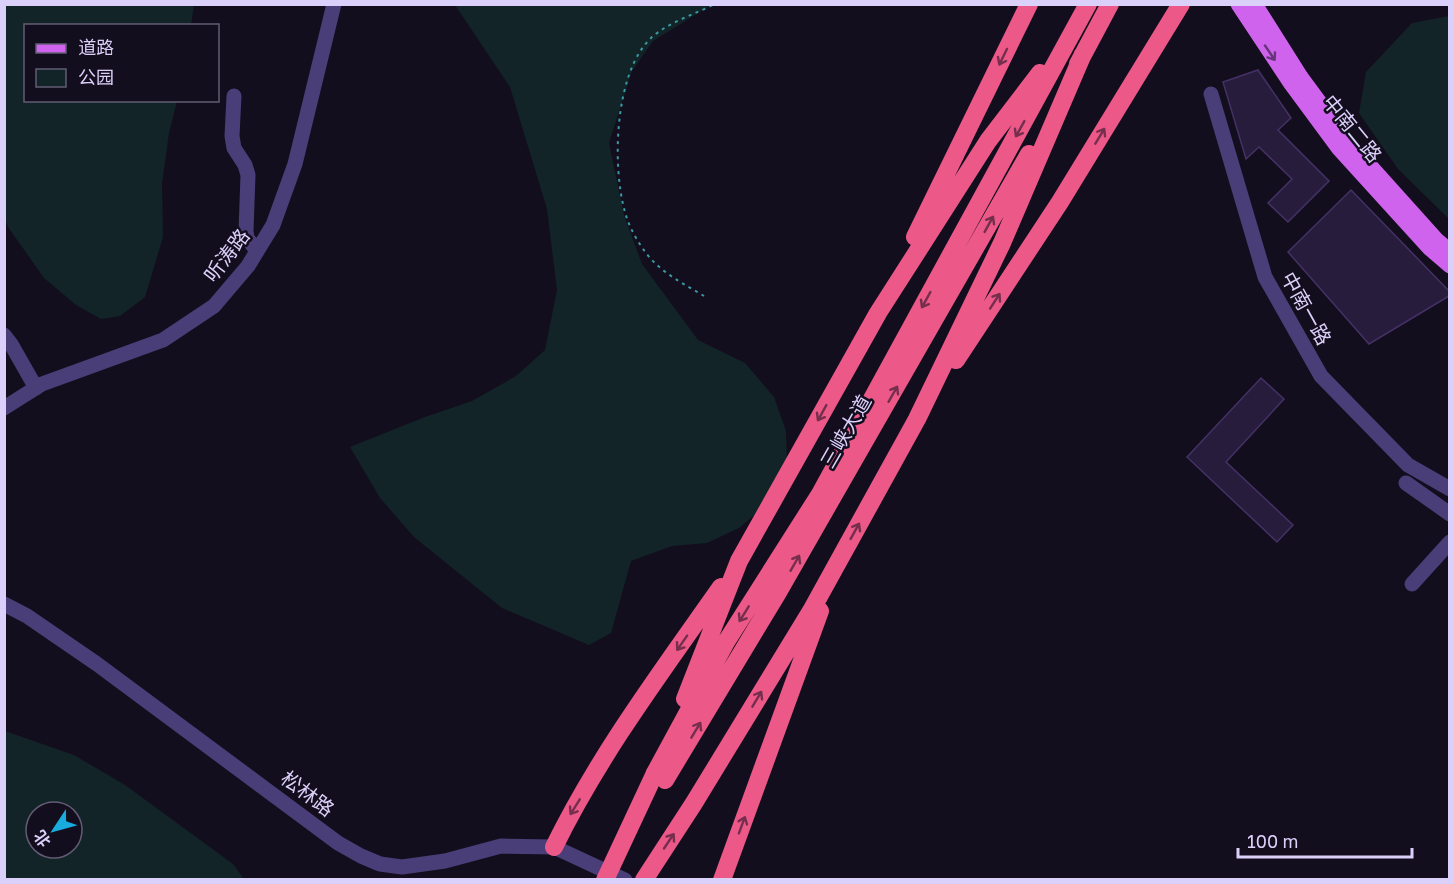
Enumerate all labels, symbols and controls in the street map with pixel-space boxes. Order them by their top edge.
legend [24,24,219,102]
text: 道路 [78,36,114,58]
one-way arrow [1265,44,1277,61]
one-way arrow [996,48,1008,66]
text: 公园 [78,66,114,88]
street label: 中南二路 [1319,89,1387,167]
one-way arrow [1014,120,1026,137]
one-way arrow [1095,128,1107,145]
one-way arrow [983,216,995,233]
street label: 听涛路 [198,224,254,286]
street label: 中南一路 [1277,267,1337,349]
one-way arrow [920,291,932,308]
one-way arrow [989,293,1001,309]
one-way arrow [887,386,899,403]
street label: 三峡大道 [815,390,875,472]
one-way arrow [816,404,828,421]
one-way arrow [849,523,861,540]
one-way arrow [790,554,801,572]
one-way arrow [738,605,750,622]
one-way arrow [676,635,688,651]
one-way arrow [752,691,764,708]
one-way arrow [690,722,702,739]
street label: 松林路 [277,765,339,821]
one-way arrow [568,798,581,815]
north arrow [24,800,84,860]
one-way arrow [738,816,749,835]
scale bar [1238,821,1412,859]
text: 北 [29,826,55,851]
text: 100 m [1247,830,1298,852]
one-way arrow [663,834,675,850]

